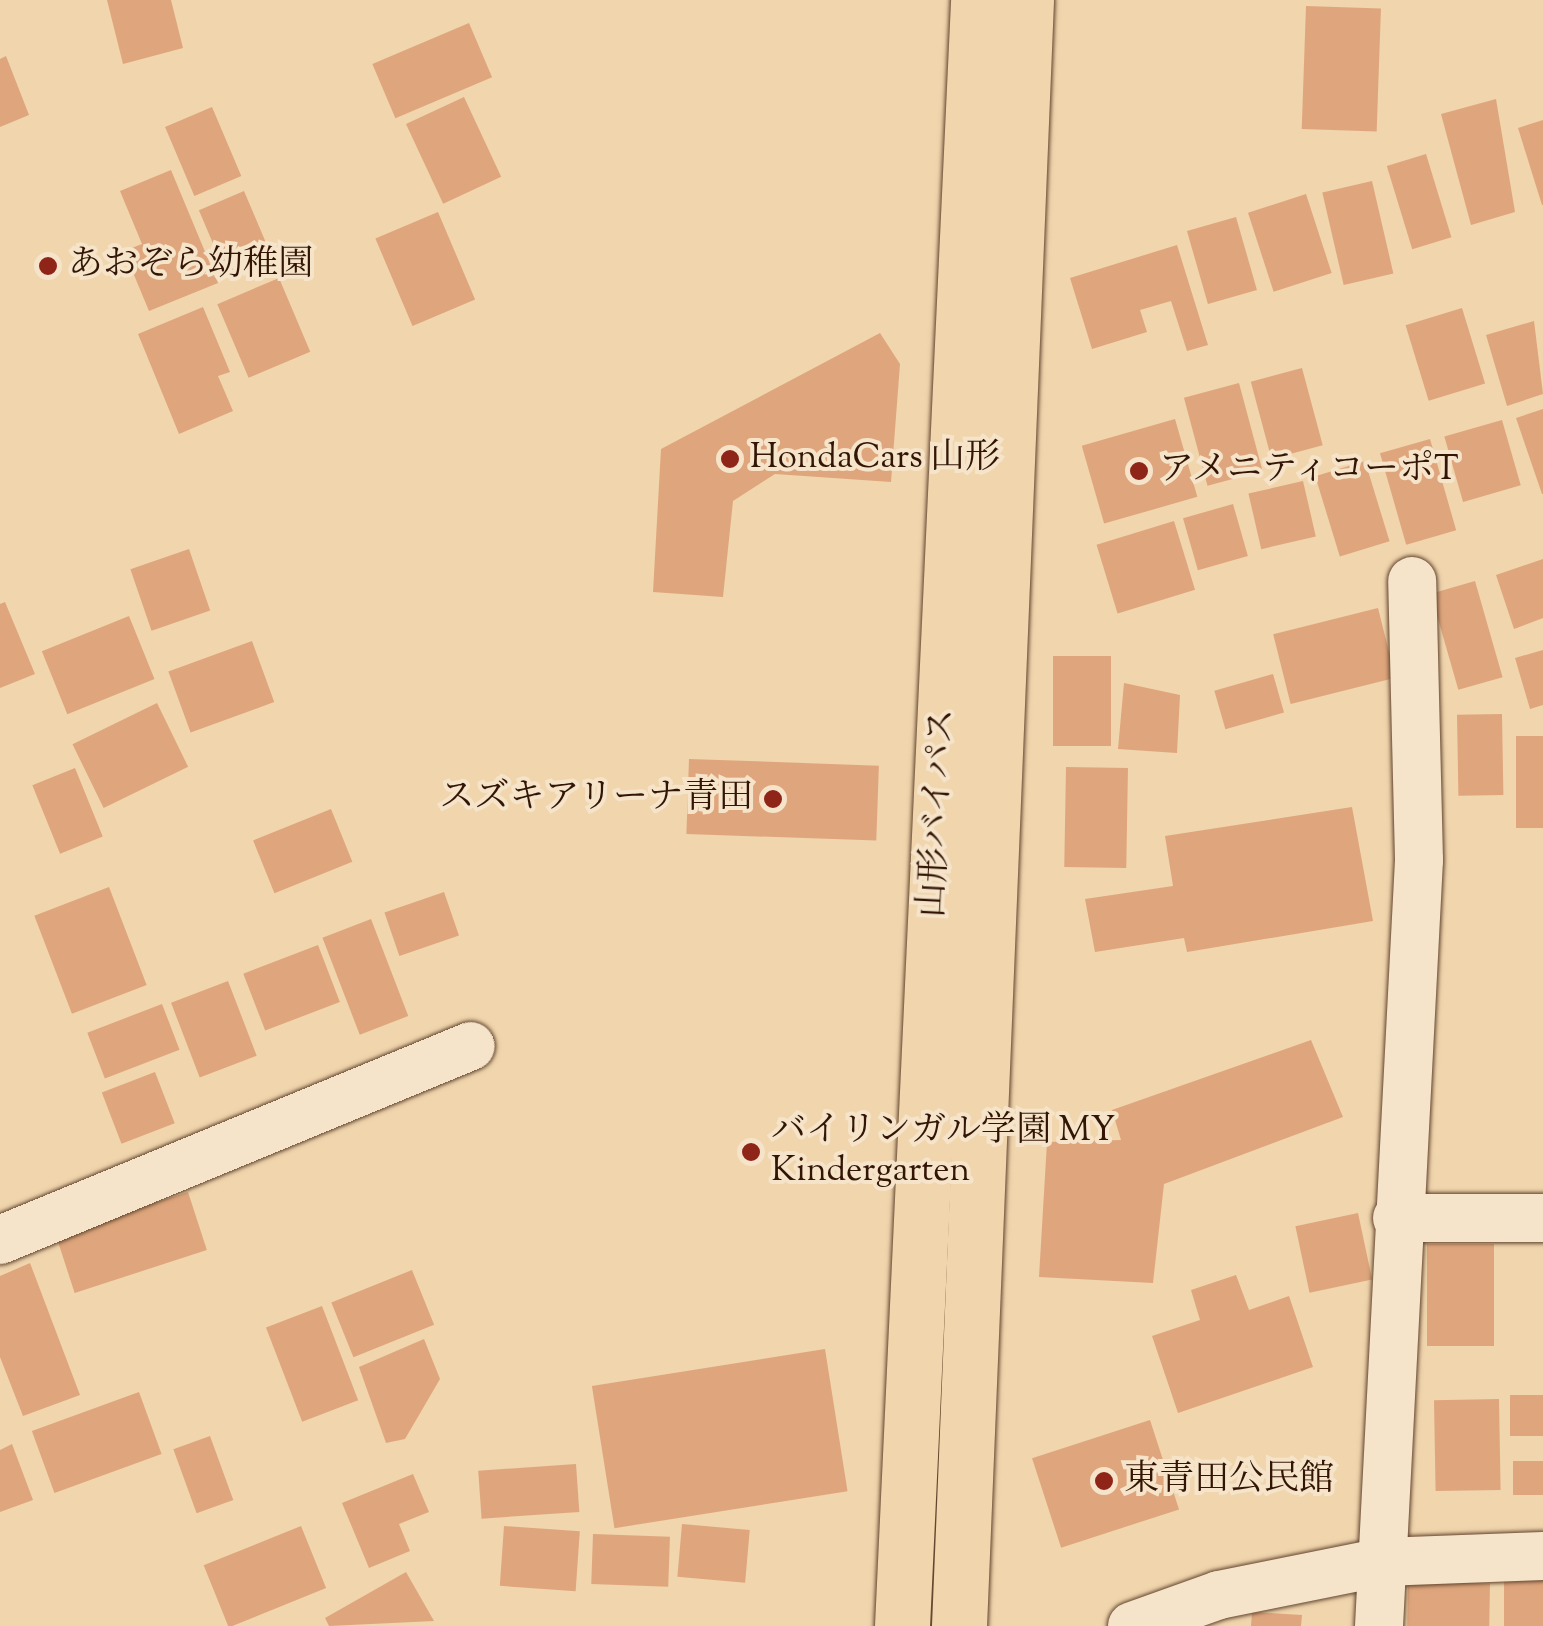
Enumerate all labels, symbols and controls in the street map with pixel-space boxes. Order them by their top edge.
place label: あおぞら幼稚園 [68,245,313,287]
marker: あおぞら幼稚園 [37,255,59,277]
place label: HondaCars 山形 [750,438,1000,480]
marker: HondaCars 山形 [719,448,741,470]
place label: アメニティコーポT [1159,450,1464,492]
marker: アメニティコーポT [1128,460,1150,482]
street label: 山形バイパス [913,707,965,919]
place label: スズキアリーナ青田 [438,778,753,820]
marker: スズキアリーナ青田 [762,788,784,810]
place label: バイリンガル学園 MY Kindergarten [771,1111,1116,1193]
marker: バイリンガル学園 MY Kindergarten [740,1141,762,1163]
place label: 東青田公民館 [1124,1460,1334,1502]
marker: 東青田公民館 [1093,1470,1115,1492]

